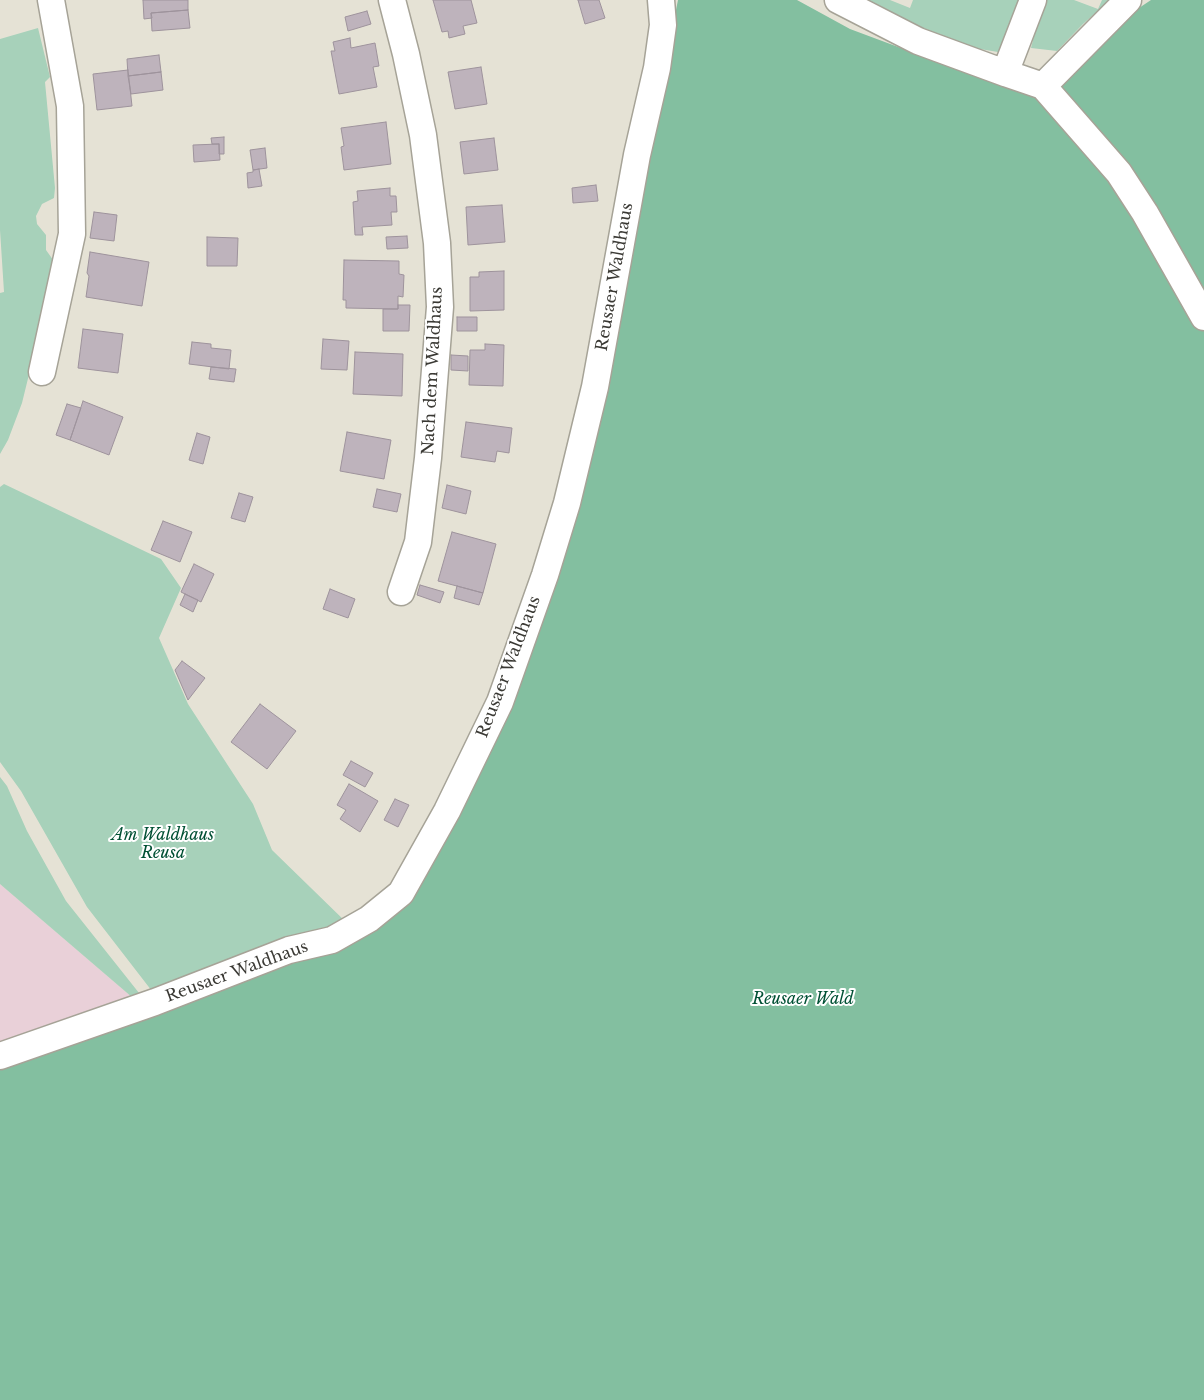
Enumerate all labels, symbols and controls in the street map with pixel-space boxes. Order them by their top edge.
street label: Reusaer Waldhaus [593,201,637,353]
street label: Nach dem Waldhaus [419,286,447,456]
street label: Reusaer Waldhaus [473,594,545,740]
park label: Am Waldhaus Reusa [112,825,214,863]
street label: Reusaer Waldhaus [163,937,311,1007]
park label: Reusaer Wald [752,989,854,1009]

